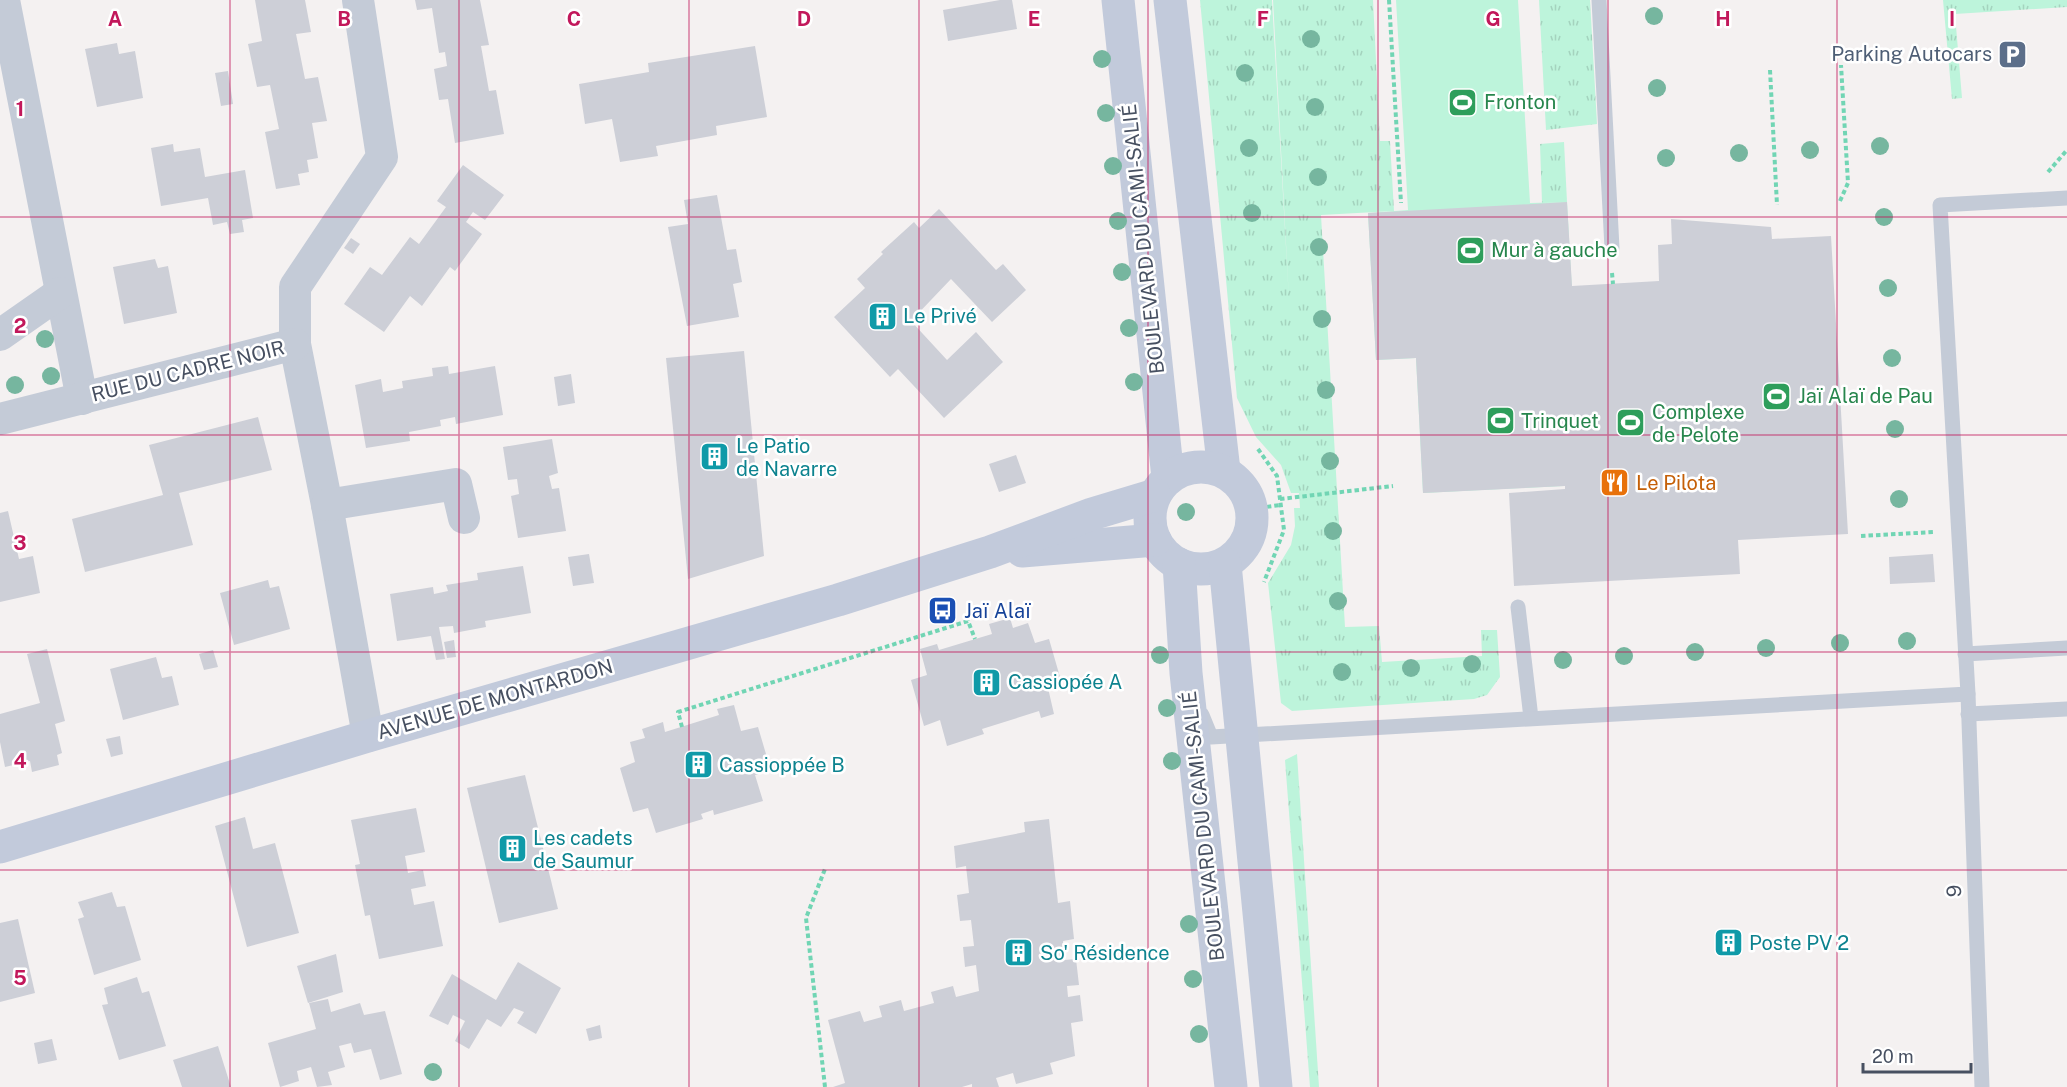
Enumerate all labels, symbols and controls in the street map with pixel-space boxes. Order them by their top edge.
text: A [108,7,122,31]
text: B [337,7,351,31]
text: C [567,7,581,31]
text: D [797,7,811,31]
text: E [1028,7,1040,31]
text: F [1257,7,1269,31]
text: G [1485,7,1501,31]
text: H [1715,7,1731,31]
text: I [1949,7,1955,31]
parking icon: Parking Autocars [1997,38,2029,70]
place label: Parking Autocars [1831,42,1992,66]
sports icon: Fronton [1447,86,1479,118]
place label: Fronton [1484,90,1556,114]
text: 1 [16,97,24,121]
street label: BOULEVARD DU CAMI-SALIÉ [1116,103,1169,375]
sports icon: Mur à gauche [1454,234,1486,266]
place label: Mur à gauche [1491,238,1617,262]
building icon: Le Privé [866,300,898,332]
place label: Le Privé [903,304,977,328]
text: 2 [14,314,26,338]
street label: RUE DU CADRE NOIR [89,335,287,407]
sports icon: Jaï Alaï de Pau [1761,380,1793,412]
place label: Jaï Alaï de Pau [1798,384,1933,408]
place label: Complexe de Pelote [1652,400,1745,447]
sports icon: Trinquet [1484,405,1516,437]
sports icon: Complexe de Pelote [1615,407,1647,439]
place label: Trinquet [1521,409,1599,433]
place label: Le Patio de Navarre [736,434,837,481]
building icon: Le Patio de Navarre [699,441,731,473]
restaurant icon: Le Pilota [1599,467,1631,499]
place label: Le Pilota [1636,471,1716,495]
text: 3 [13,531,27,555]
bus stop icon: Jaï Alaï [927,595,959,627]
place label: Jaï Alaï [964,599,1031,623]
street label: AVENUE DE MONTARDON [374,654,616,744]
building icon: Cassiopée A [971,666,1003,698]
place label: Cassiopée A [1008,670,1123,694]
street label: BOULEVARD DU CAMI-SALIÉ [1176,690,1229,962]
text: 4 [13,749,27,773]
building icon: Cassioppée B [682,749,714,781]
place label: Cassioppée B [719,753,845,777]
place label: Les cadets de Saumur [533,826,634,873]
building icon: Les cadets de Saumur [496,833,528,865]
street label: 9 [1942,884,1966,898]
building icon: Poste PV 2 [1712,927,1744,959]
place label: Poste PV 2 [1749,931,1849,955]
building icon: So' Résidence [1003,937,1035,969]
place label: So' Résidence [1040,941,1170,965]
text: 5 [13,966,27,990]
scale bar [1863,1036,1971,1074]
text: 20 m [1872,1046,1914,1067]

